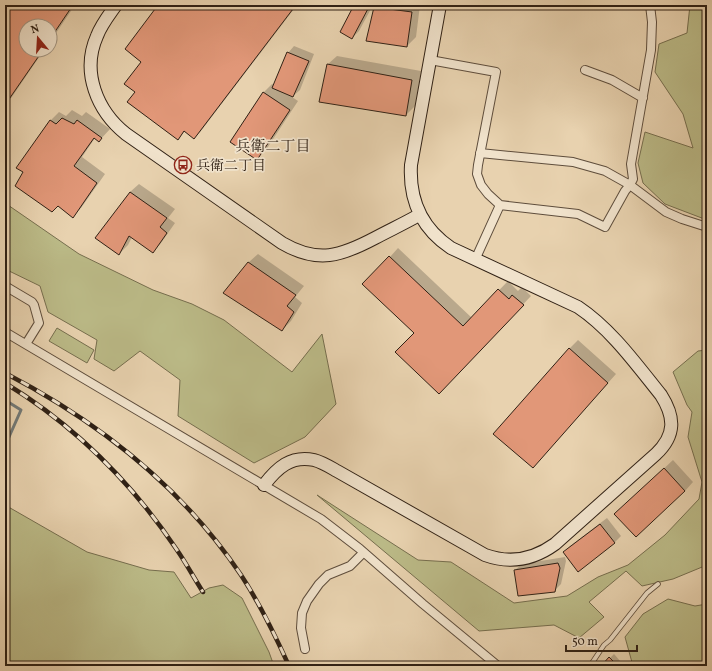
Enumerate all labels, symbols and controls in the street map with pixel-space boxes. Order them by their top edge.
north arrow [18,18,58,58]
text: N [29,22,41,38]
district label: 兵衛二丁目 [235,137,311,158]
bus stop icon: 兵衛二丁目 [173,155,193,175]
place label: 兵衛二丁目 [196,157,266,176]
scale bar [566,627,637,653]
text: 50 m [572,634,598,650]

